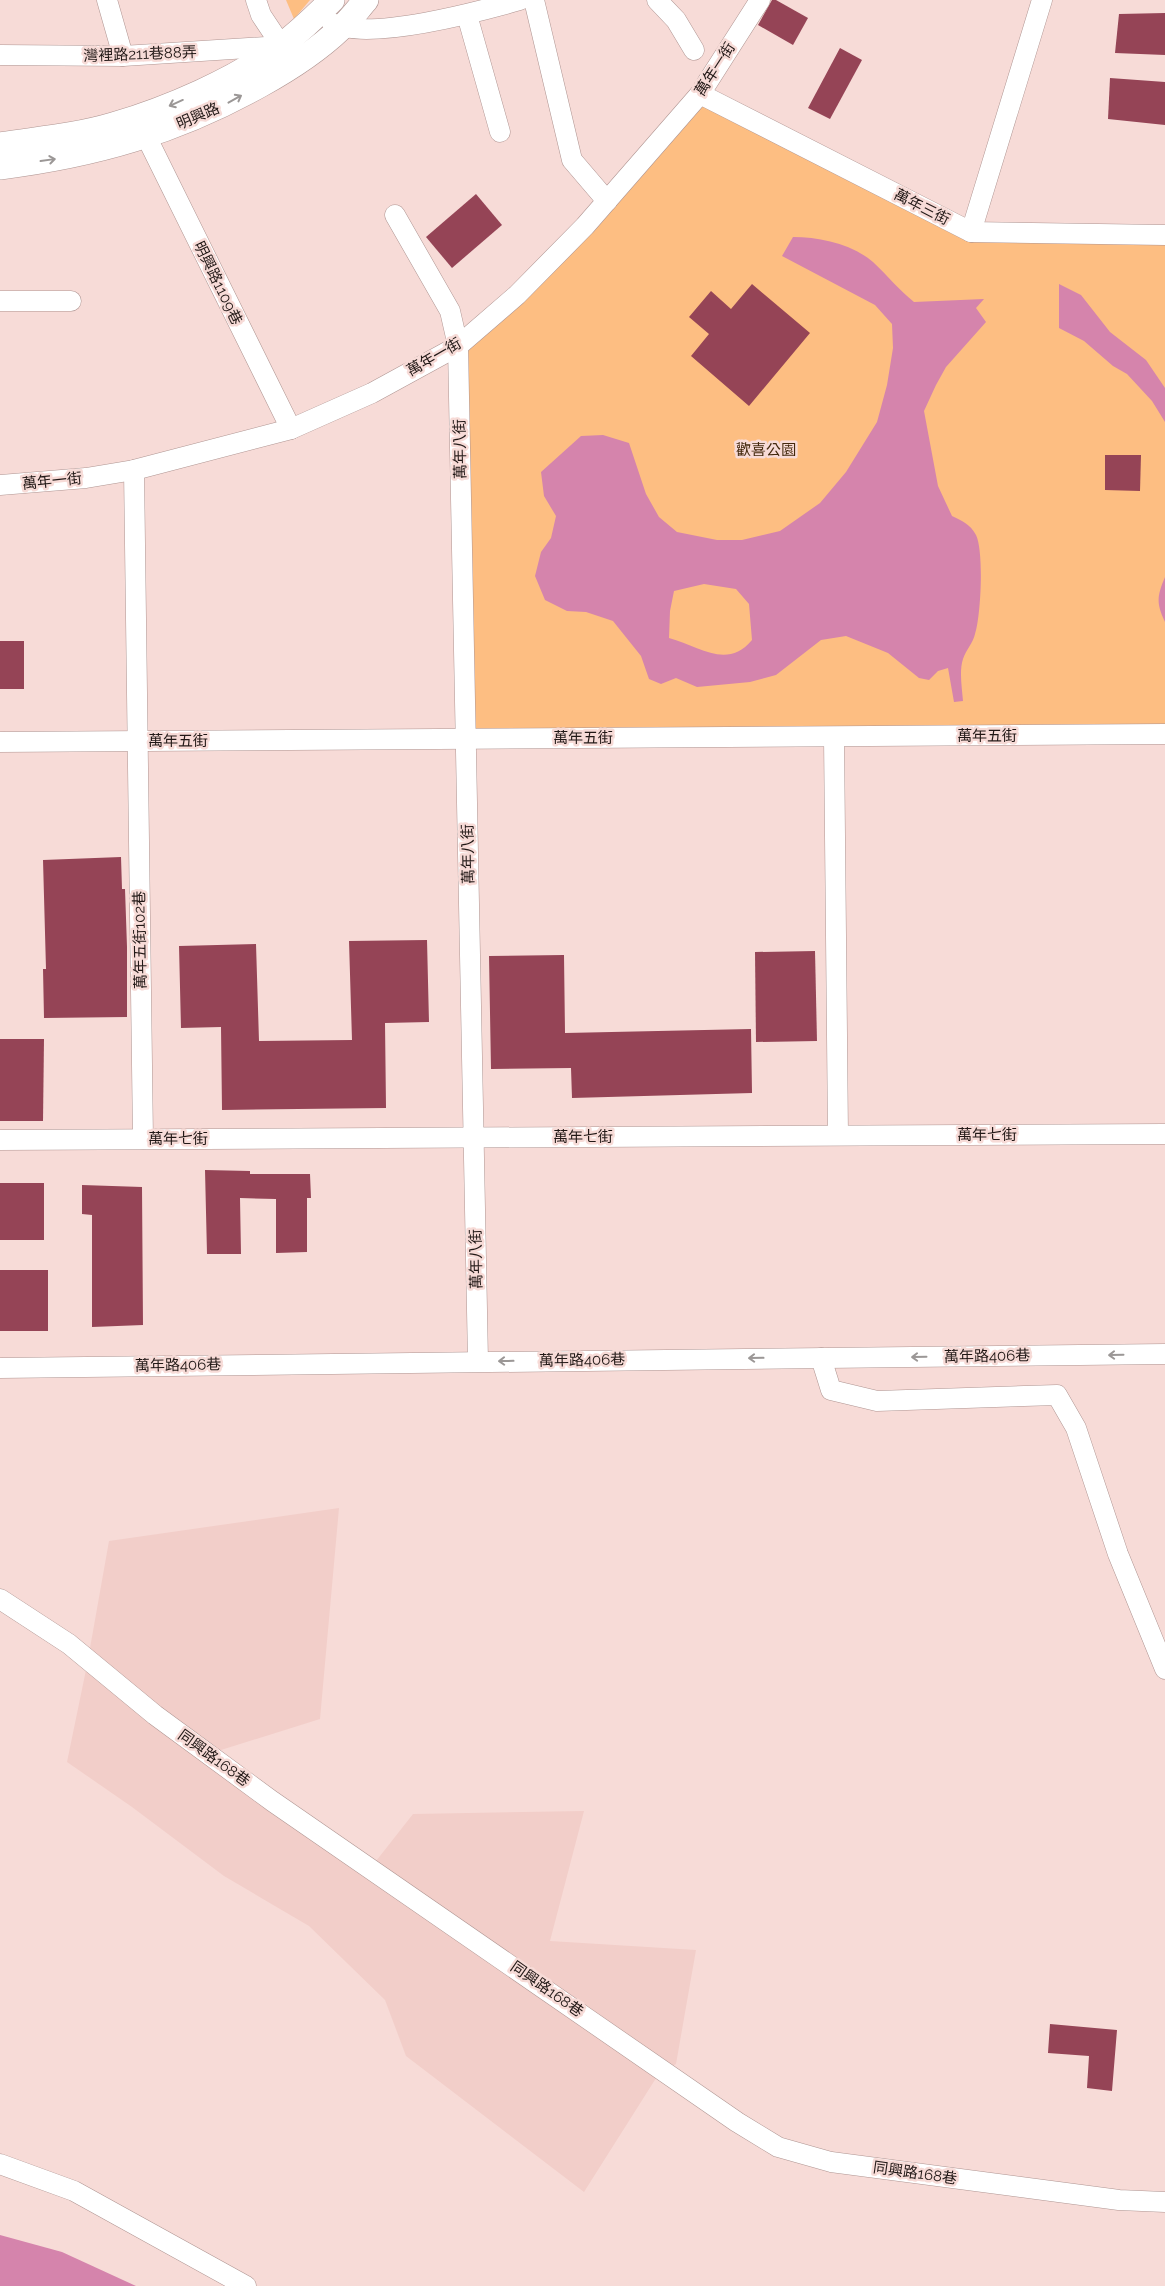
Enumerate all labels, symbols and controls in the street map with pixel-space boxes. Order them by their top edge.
street label: 萬年一街 [691,39,739,99]
street label: 灣裡路211巷88弄 [83,43,197,65]
one-way arrow [227,94,242,103]
one-way arrow [169,99,184,108]
street label: 明興路 [174,99,222,133]
one-way arrow [40,155,56,165]
street label: 萬年三街 [891,185,953,229]
street label: 明興路1109巷 [190,238,246,328]
street label: 萬年一街 [404,334,464,380]
street label: 萬年八街 [450,419,470,479]
park label: 歡喜公園 [736,441,796,459]
street label: 萬年一街 [21,469,83,493]
street label: 萬年五街 [957,727,1017,745]
street label: 萬年五街 [553,729,613,747]
street label: 萬年五街 [148,732,208,750]
street label: 萬年八街 [458,824,478,884]
street label: 萬年五街102巷 [130,891,150,989]
street label: 萬年七街 [957,1126,1017,1144]
street label: 萬年七街 [553,1128,613,1146]
street label: 萬年七街 [148,1130,208,1148]
street label: 萬年八街 [466,1229,486,1289]
street label: 萬年路406巷 [944,1346,1030,1366]
street label: 萬年路406巷 [539,1350,625,1370]
one-way arrow [1109,1350,1125,1360]
one-way arrow [911,1352,928,1362]
one-way arrow [749,1353,765,1363]
street label: 萬年路406巷 [135,1355,221,1375]
one-way arrow [499,1356,515,1366]
street label: 同興路168巷 [175,1726,253,1790]
street label: 同興路168巷 [507,1957,587,2021]
street label: 同興路168巷 [872,2158,958,2188]

